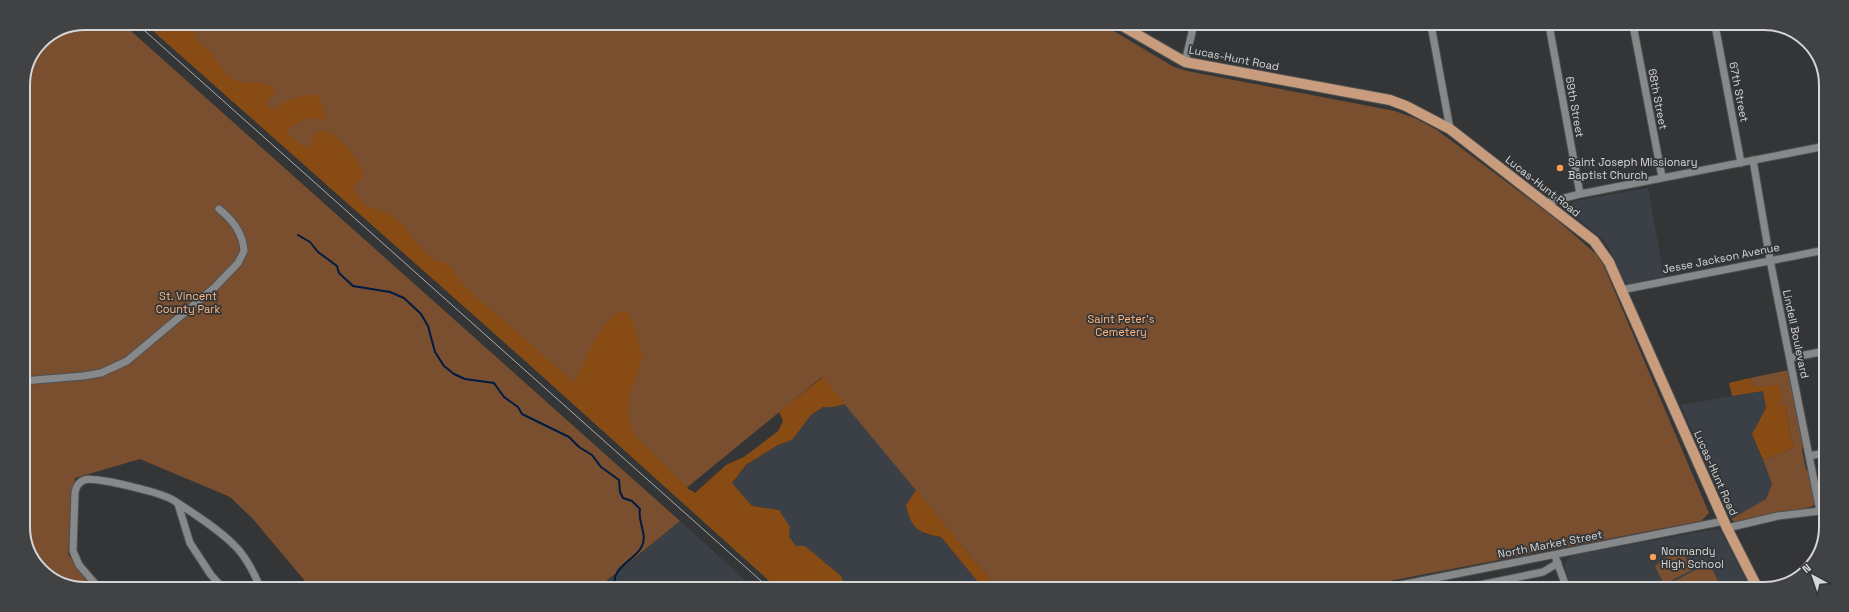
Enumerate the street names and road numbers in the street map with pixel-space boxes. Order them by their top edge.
street label: Lucas-Hunt Road [1188,42,1280,74]
street label: 67th Street [1726,61,1752,123]
street label: 68th Street [1645,67,1671,131]
street label: 69th Street [1563,75,1587,139]
street label: Lucas-Hunt Road [1503,152,1583,220]
street label: Jesse Jackson Avenue [1661,240,1781,276]
street label: Lindell Boulevard [1780,288,1812,380]
street label: Lucas-Hunt Road [1691,428,1741,518]
street label: North Market Street [1496,527,1604,561]

